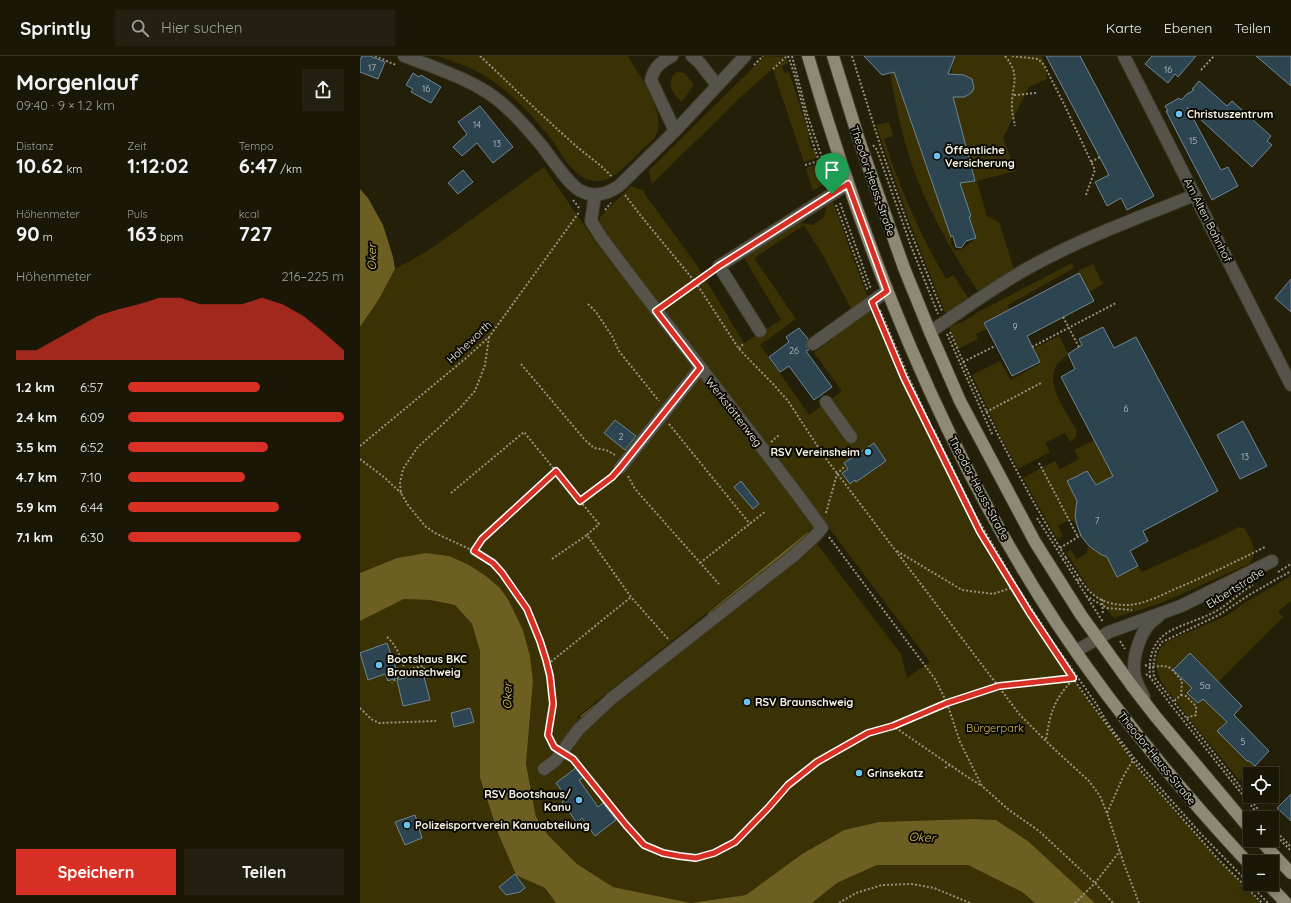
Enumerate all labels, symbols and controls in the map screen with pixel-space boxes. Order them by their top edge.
search box [115,10,395,46]
text: Sprintly [20,16,91,40]
icon: search [129,17,151,39]
text: Hier suchen [161,18,242,37]
text: Karte [1106,19,1142,37]
text: Ebenen [1164,19,1212,37]
text: Teilen [1234,19,1271,37]
house number: 17 [368,62,376,73]
house number: 16 [1164,64,1172,75]
text: Morgenlauf [16,68,139,96]
button: share [302,69,344,111]
house number: 16 [422,83,430,94]
text: 09:40 · 9 × 1.2 km [16,97,115,113]
place label: Christuszentrum [1187,107,1273,121]
marker: Christuszentrum [1174,109,1184,119]
house number: 14 [473,119,481,130]
street label: Theodor-Heuss-Straße [847,124,899,238]
house number: 15 [1189,135,1197,146]
house number: 13 [493,138,501,149]
text: Distanz [16,139,53,153]
text: Zeit [127,139,147,153]
text: Tempo [239,139,274,153]
place label: Öffentliche Versicherung [945,143,1015,170]
marker: Öffentliche Versicherung [932,151,942,161]
text: 10.62 [16,153,63,178]
text: 1:12:02 [127,153,189,178]
text: 6:47 [239,153,277,178]
pin [815,153,849,194]
icon: arrive [821,159,843,181]
text: km [63,162,82,176]
text: /km [277,162,302,176]
street label: Am Alten Bahnhof [1181,176,1235,264]
text: Höhenmeter [16,207,80,221]
text: Puls [127,207,148,221]
text: kcal [239,207,259,221]
text: 90 [16,221,40,246]
text: 163 [127,221,157,246]
text: 727 [239,221,272,246]
text: m [40,230,53,244]
text: bpm [157,230,183,244]
water label: Oker [364,242,379,270]
text: Höhenmeter [16,268,91,284]
text: 216–225 m [281,268,344,284]
street label: Hoheworth [444,318,494,366]
house number: 9 [1012,321,1018,332]
house number: 26 [789,345,799,356]
street label: Werkstättenweg [703,375,765,449]
text: 1.2 km [16,379,55,395]
text: 6:57 [80,379,103,395]
house number: 6 [1124,403,1129,414]
text: 2.4 km [16,409,57,425]
text: 6:09 [80,409,104,425]
house number: 2 [619,431,624,442]
street label: Theodor-Heuss-Straße [946,433,1012,543]
text: 3.5 km [16,439,57,455]
text: 6:52 [80,439,104,455]
place label: RSV Vereinsheim [770,445,860,459]
marker: RSV Vereinsheim [863,447,873,457]
house number: 13 [1241,451,1249,462]
text: 4.7 km [16,469,57,485]
text: 7:10 [80,469,102,485]
text: 5.9 km [16,499,57,515]
text: 6:44 [80,499,103,515]
house number: 7 [1095,515,1100,526]
text: 7.1 km [16,529,53,545]
text: 6:30 [80,529,104,545]
street label: Ekbertstraße [1203,565,1267,611]
place label: Bootshaus BKC Braunschweig [387,652,467,679]
marker: Bootshaus BKC Braunschweig [374,660,384,670]
house number: 5a [1200,680,1210,691]
water label: Oker [499,681,515,710]
place label: RSV Braunschweig [755,695,853,709]
marker: RSV Braunschweig [742,697,752,707]
street label: Theodor-Heuss-Straße [1115,708,1199,808]
park label: Bürgerpark [966,721,1024,735]
house number: 5 [1241,736,1246,747]
place label: Grinsekatz [867,766,924,780]
map controls [1243,767,1279,891]
button: locate [1243,767,1279,803]
marker: Grinsekatz [854,768,864,778]
place label: RSV Bootshaus/ Kanu [484,787,571,814]
marker: RSV Bootshaus/ Kanu [574,795,584,805]
button: + [1243,811,1279,847]
place label: Polizeisportverein Kanuabteilung [415,818,590,832]
marker: Polizeisportverein Kanuabteilung [402,820,412,830]
water label: Oker [908,829,937,845]
button: Speichern [16,849,176,895]
button: Teilen [184,849,344,895]
button: − [1243,855,1279,891]

